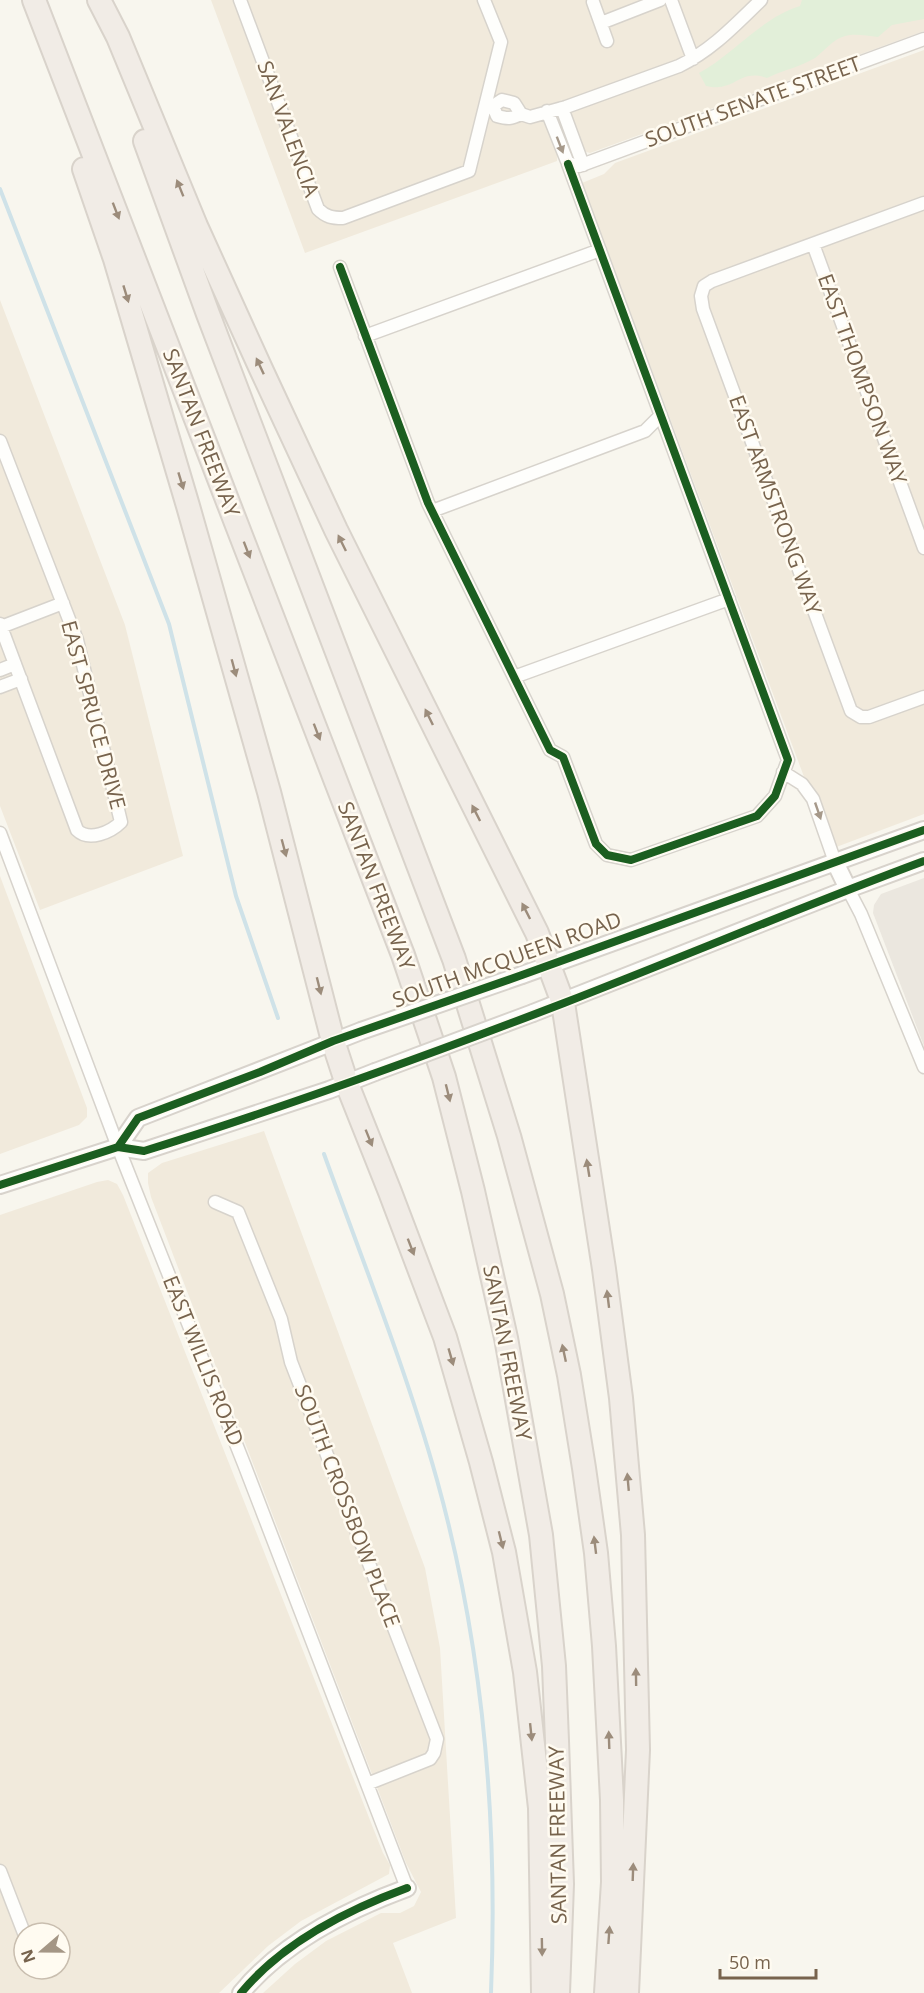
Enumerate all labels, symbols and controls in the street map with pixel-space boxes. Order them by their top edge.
street label: SOUTH SENATE STREET [641,49,865,153]
street label: SAN VALENCIA [251,57,327,201]
one-way arrow [555,136,565,154]
one-way arrow [175,179,184,197]
one-way arrow [112,202,121,220]
street label: EAST THOMPSON WAY [812,270,914,488]
one-way arrow [121,285,131,303]
street label: SANTAN FREEWAY [157,344,247,521]
one-way arrow [255,357,264,374]
street label: EAST ARMSTRONG WAY [723,391,829,619]
one-way arrow [177,472,186,490]
one-way arrow [338,534,347,551]
one-way arrow [242,541,252,559]
street label: EAST SPRUCE DRIVE [55,617,133,812]
one-way arrow [230,659,240,677]
one-way arrow [424,709,433,726]
one-way arrow [313,723,322,741]
street label: SANTAN FREEWAY [332,797,422,974]
one-way arrow [813,802,823,820]
one-way arrow [471,804,480,821]
one-way arrow [279,839,289,857]
one-way arrow [521,902,531,919]
street label: SOUTH MCQUEEN ROAD [388,905,625,1014]
one-way arrow [315,977,325,996]
one-way arrow [443,1083,453,1102]
one-way arrow [365,1129,374,1147]
one-way arrow [584,1158,593,1177]
one-way arrow [407,1238,417,1256]
street label: SANTAN FREEWAY [477,1263,539,1443]
street label: EAST WILLIS ROAD [157,1271,251,1450]
one-way arrow [603,1289,613,1308]
one-way arrow [559,1343,568,1362]
one-way arrow [447,1348,456,1366]
street label: SOUTH CROSSBOW PLACE [289,1380,407,1631]
one-way arrow [623,1473,633,1492]
one-way arrow [496,1530,506,1549]
one-way arrow [590,1536,599,1555]
one-way arrow [631,1667,641,1686]
one-way arrow [527,1722,536,1741]
one-way arrow [605,1730,614,1749]
street label: SANTAN FREEWAY [541,1745,573,1924]
one-way arrow [628,1862,637,1881]
north arrow [12,1921,72,1981]
one-way arrow [604,1925,614,1944]
one-way arrow [537,1938,547,1957]
scale bar [720,1942,816,1980]
text: N [15,1946,40,1966]
text: 50 m [729,1950,771,1974]

